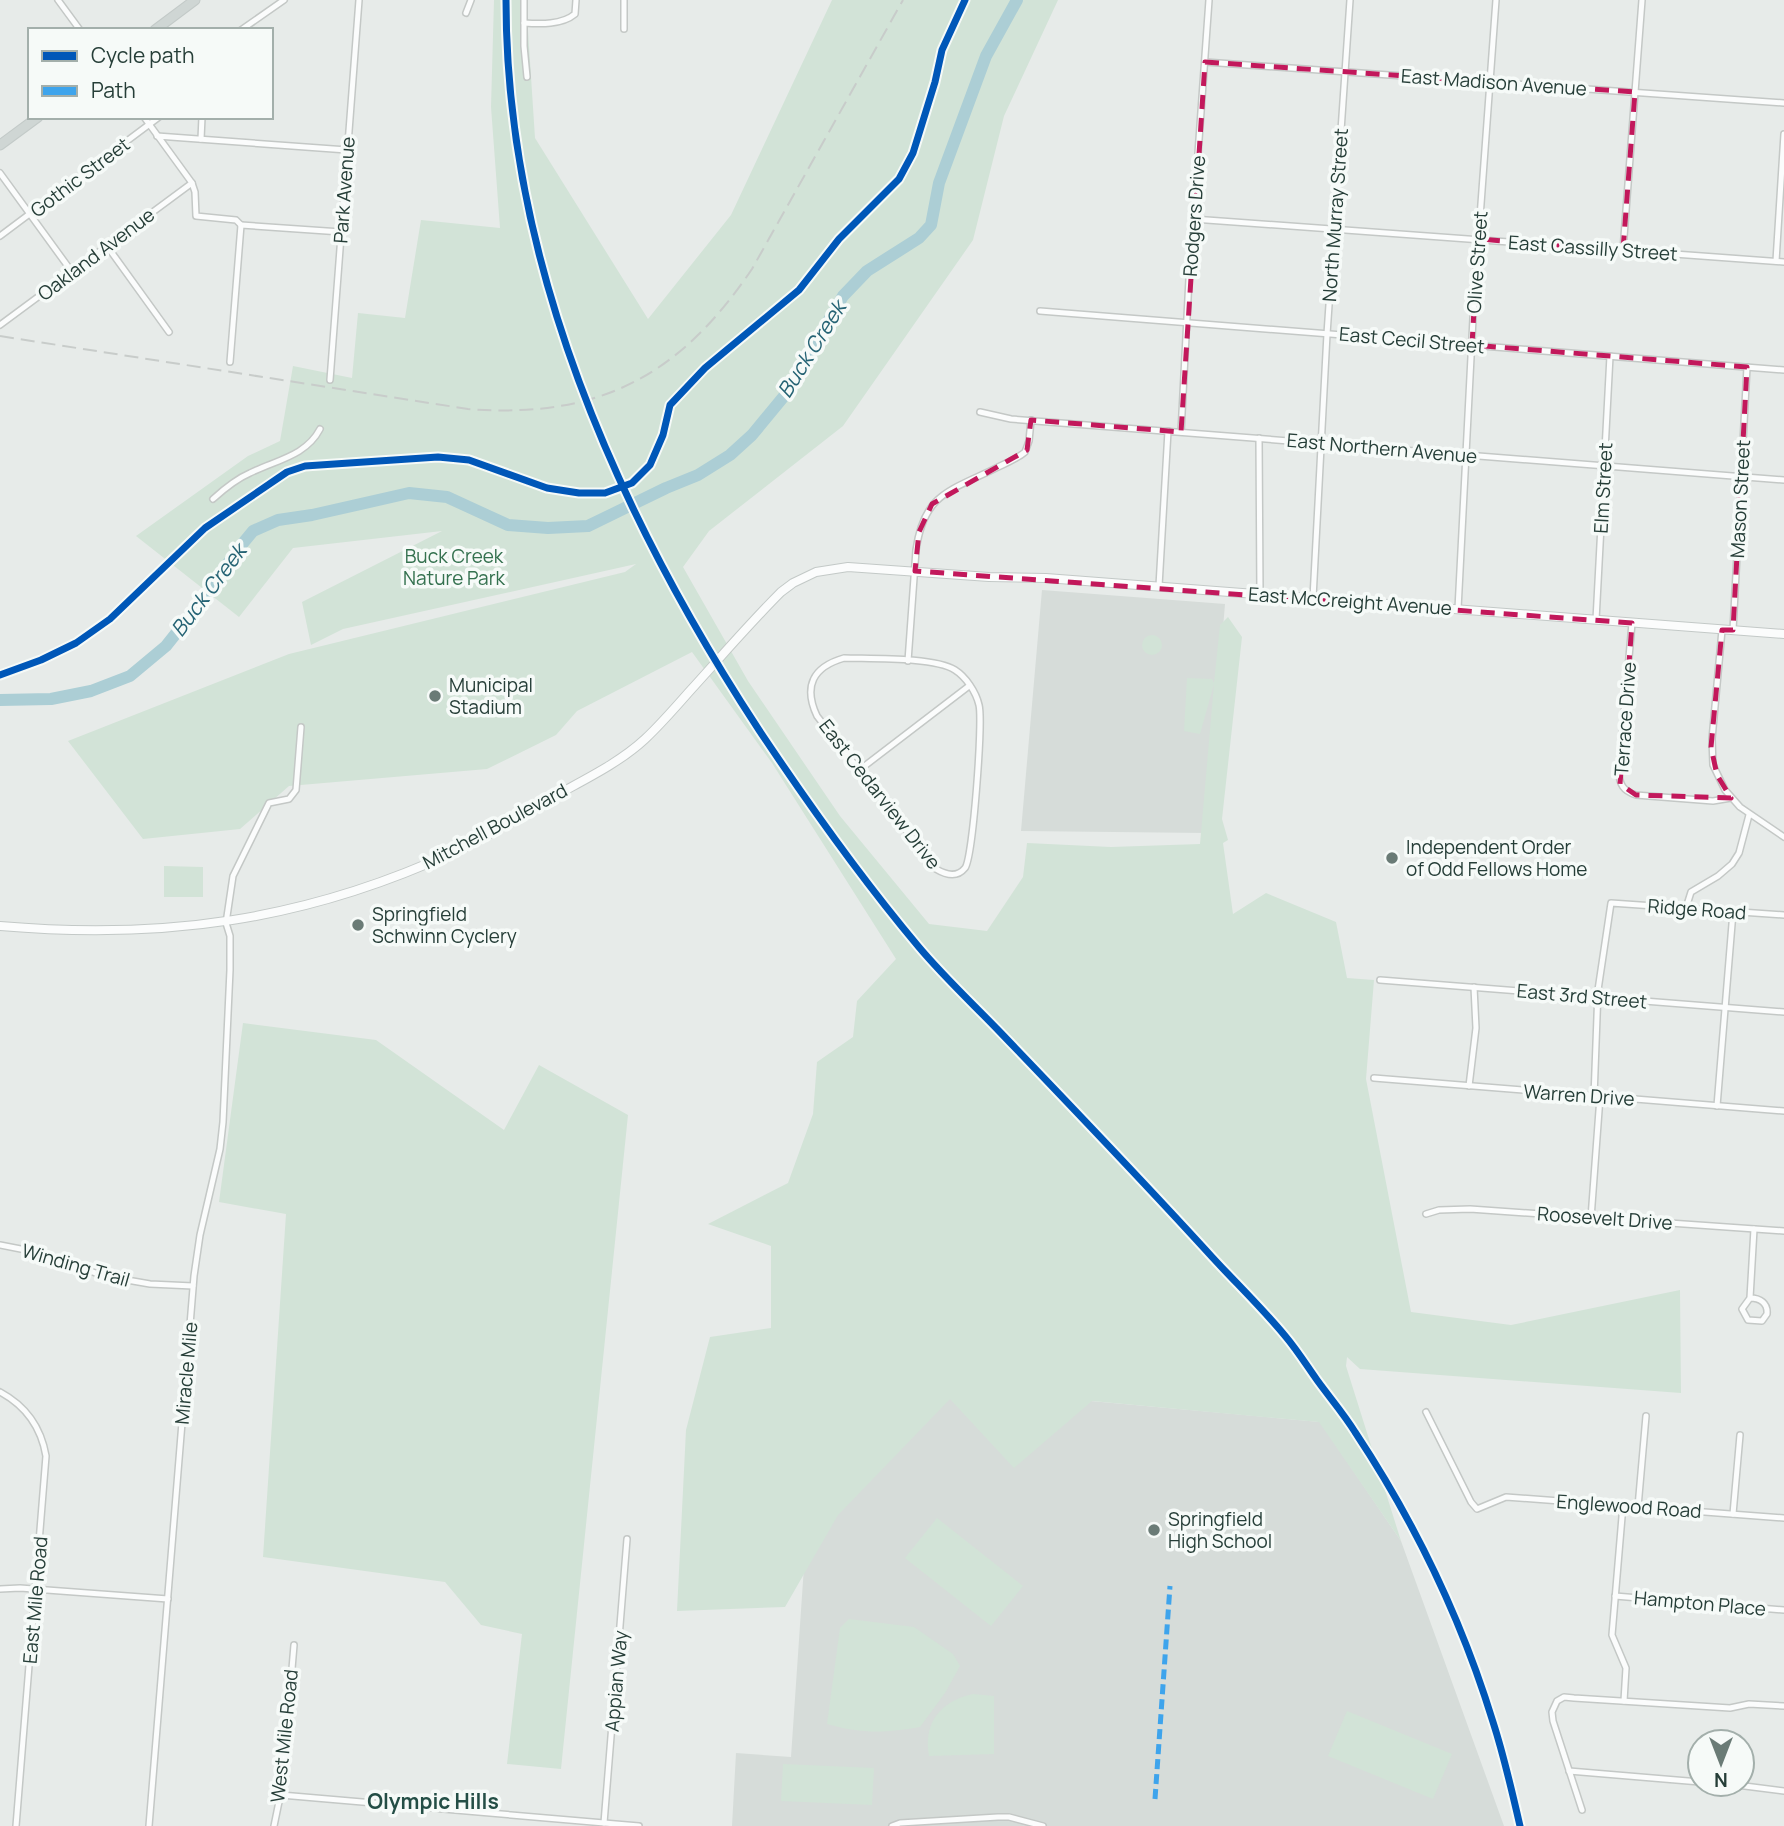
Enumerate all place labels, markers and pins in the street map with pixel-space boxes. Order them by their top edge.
place label: Municipal Stadium [449,672,533,720]
marker: Municipal Stadium [427,688,443,704]
place label: Independent Order of Odd Fellows Home [1406,834,1587,882]
marker: Independent Order of Odd Fellows Home [1384,850,1400,866]
place label: Springfield Schwinn Cyclery [372,901,517,949]
marker: Springfield Schwinn Cyclery [350,917,366,933]
place label: Springfield High School [1168,1506,1272,1554]
marker: Springfield High School [1146,1522,1162,1538]

